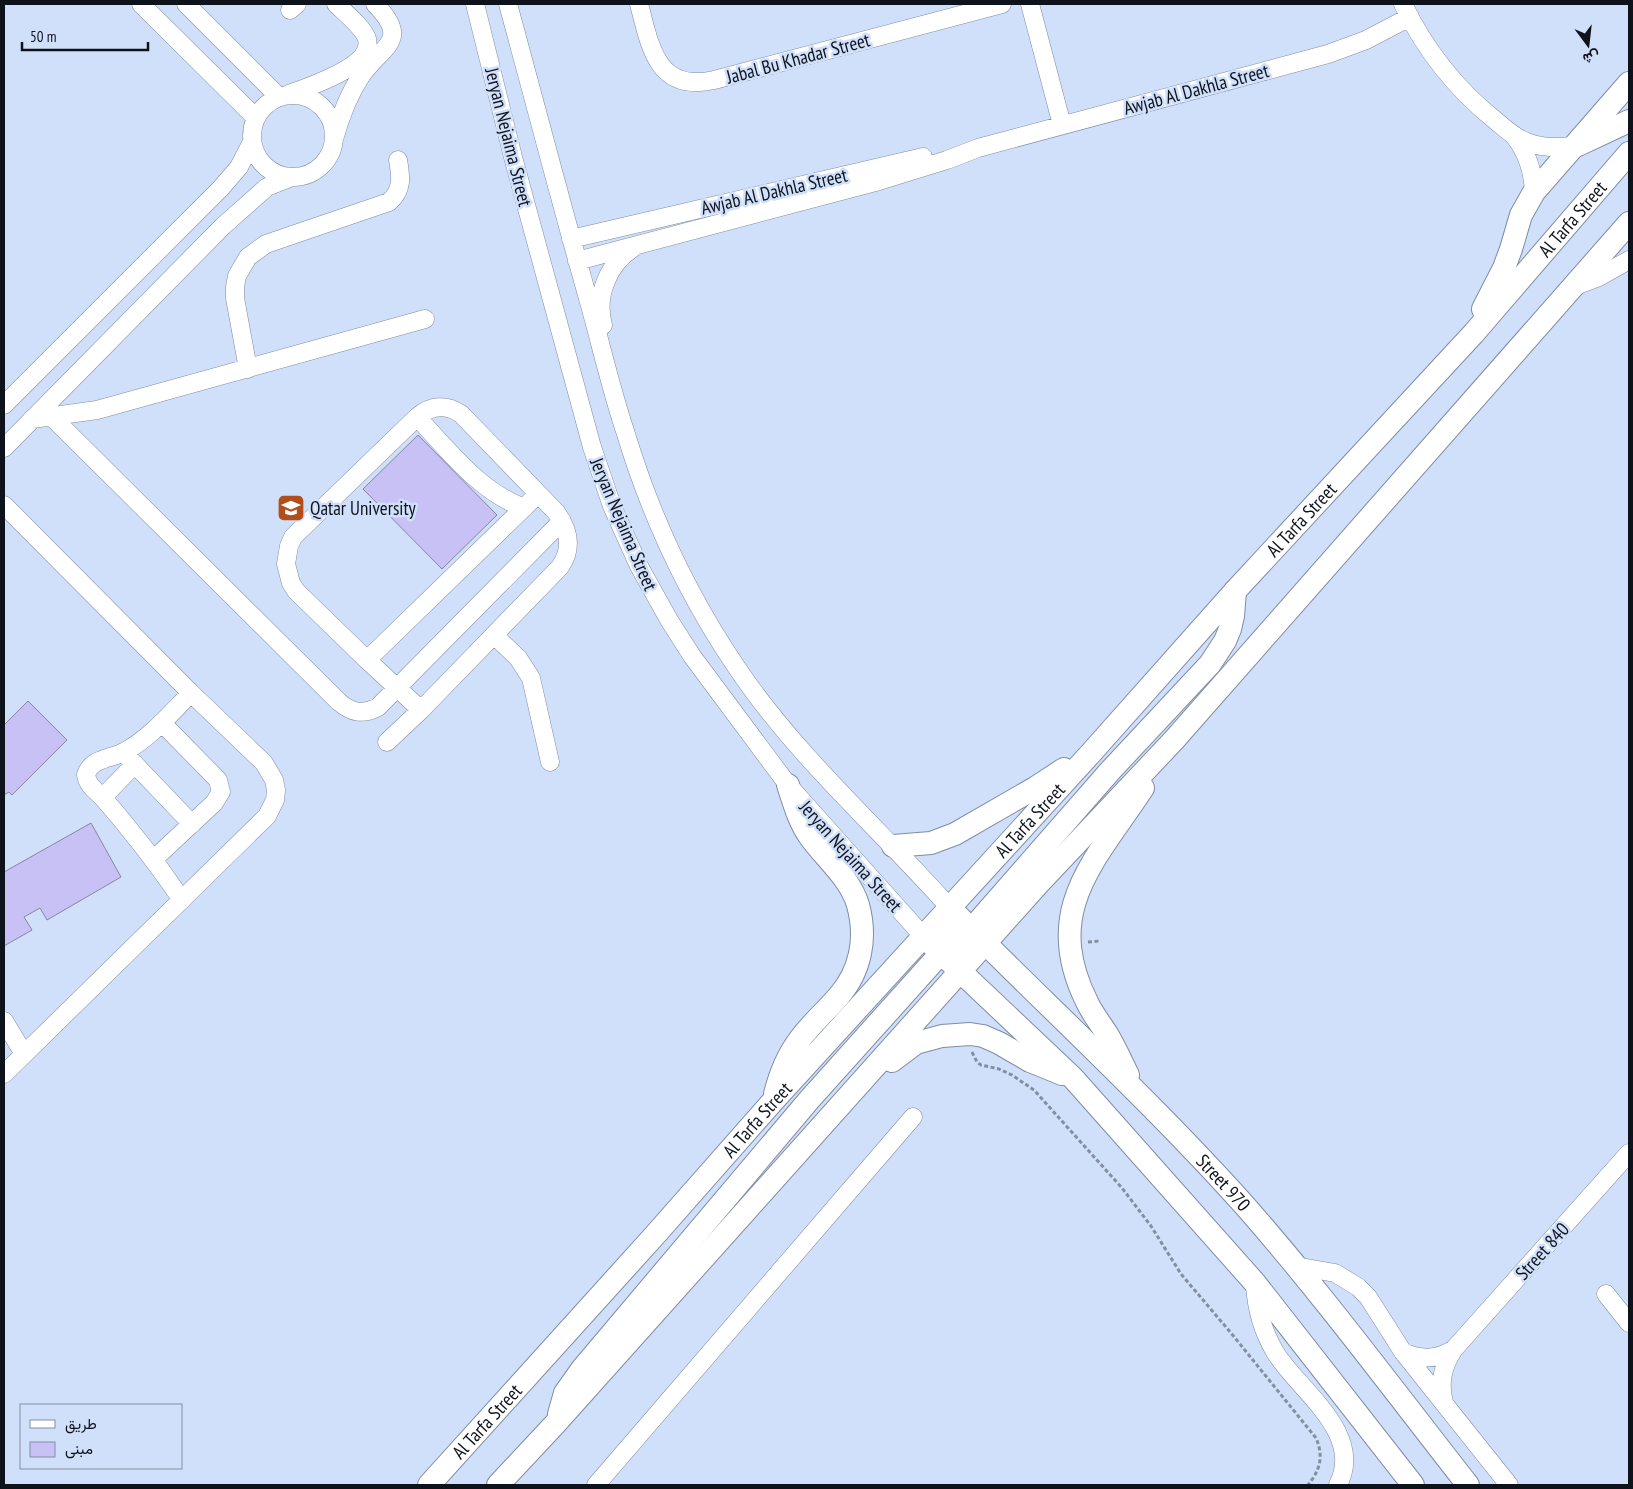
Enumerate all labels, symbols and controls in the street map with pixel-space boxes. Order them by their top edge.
scale bar [22,20,149,52]
north arrow [1563,20,1613,70]
text: 50 m [30,27,56,46]
street label: Jabal Bu Khadar Street [723,27,873,89]
text: ش [1581,47,1602,68]
street label: Awjab Al Dakhla Street [1121,58,1272,120]
street label: Jeryan Nejaima Street [480,64,538,210]
street label: Awjab Al Dakhla Street [699,162,850,219]
street label: Al Tarfa Street [1533,175,1612,262]
street label: Jeryan Nejaima Street [585,453,663,595]
street label: Al Tarfa Street [1261,477,1342,562]
school or university icon: Qatar University [276,493,306,523]
place label: Qatar University [310,496,417,520]
street label: Al Tarfa Street [990,777,1070,862]
street label: Jeryan Nejaima Street [794,794,908,917]
street label: Al Tarfa Street [717,1076,797,1162]
street label: Street 970 [1191,1149,1256,1216]
street label: Street 840 [1510,1217,1574,1285]
street label: Al Tarfa Street [447,1378,527,1464]
legend [20,1404,182,1469]
text: طريق [65,1414,97,1434]
text: مبنى [65,1439,93,1459]

